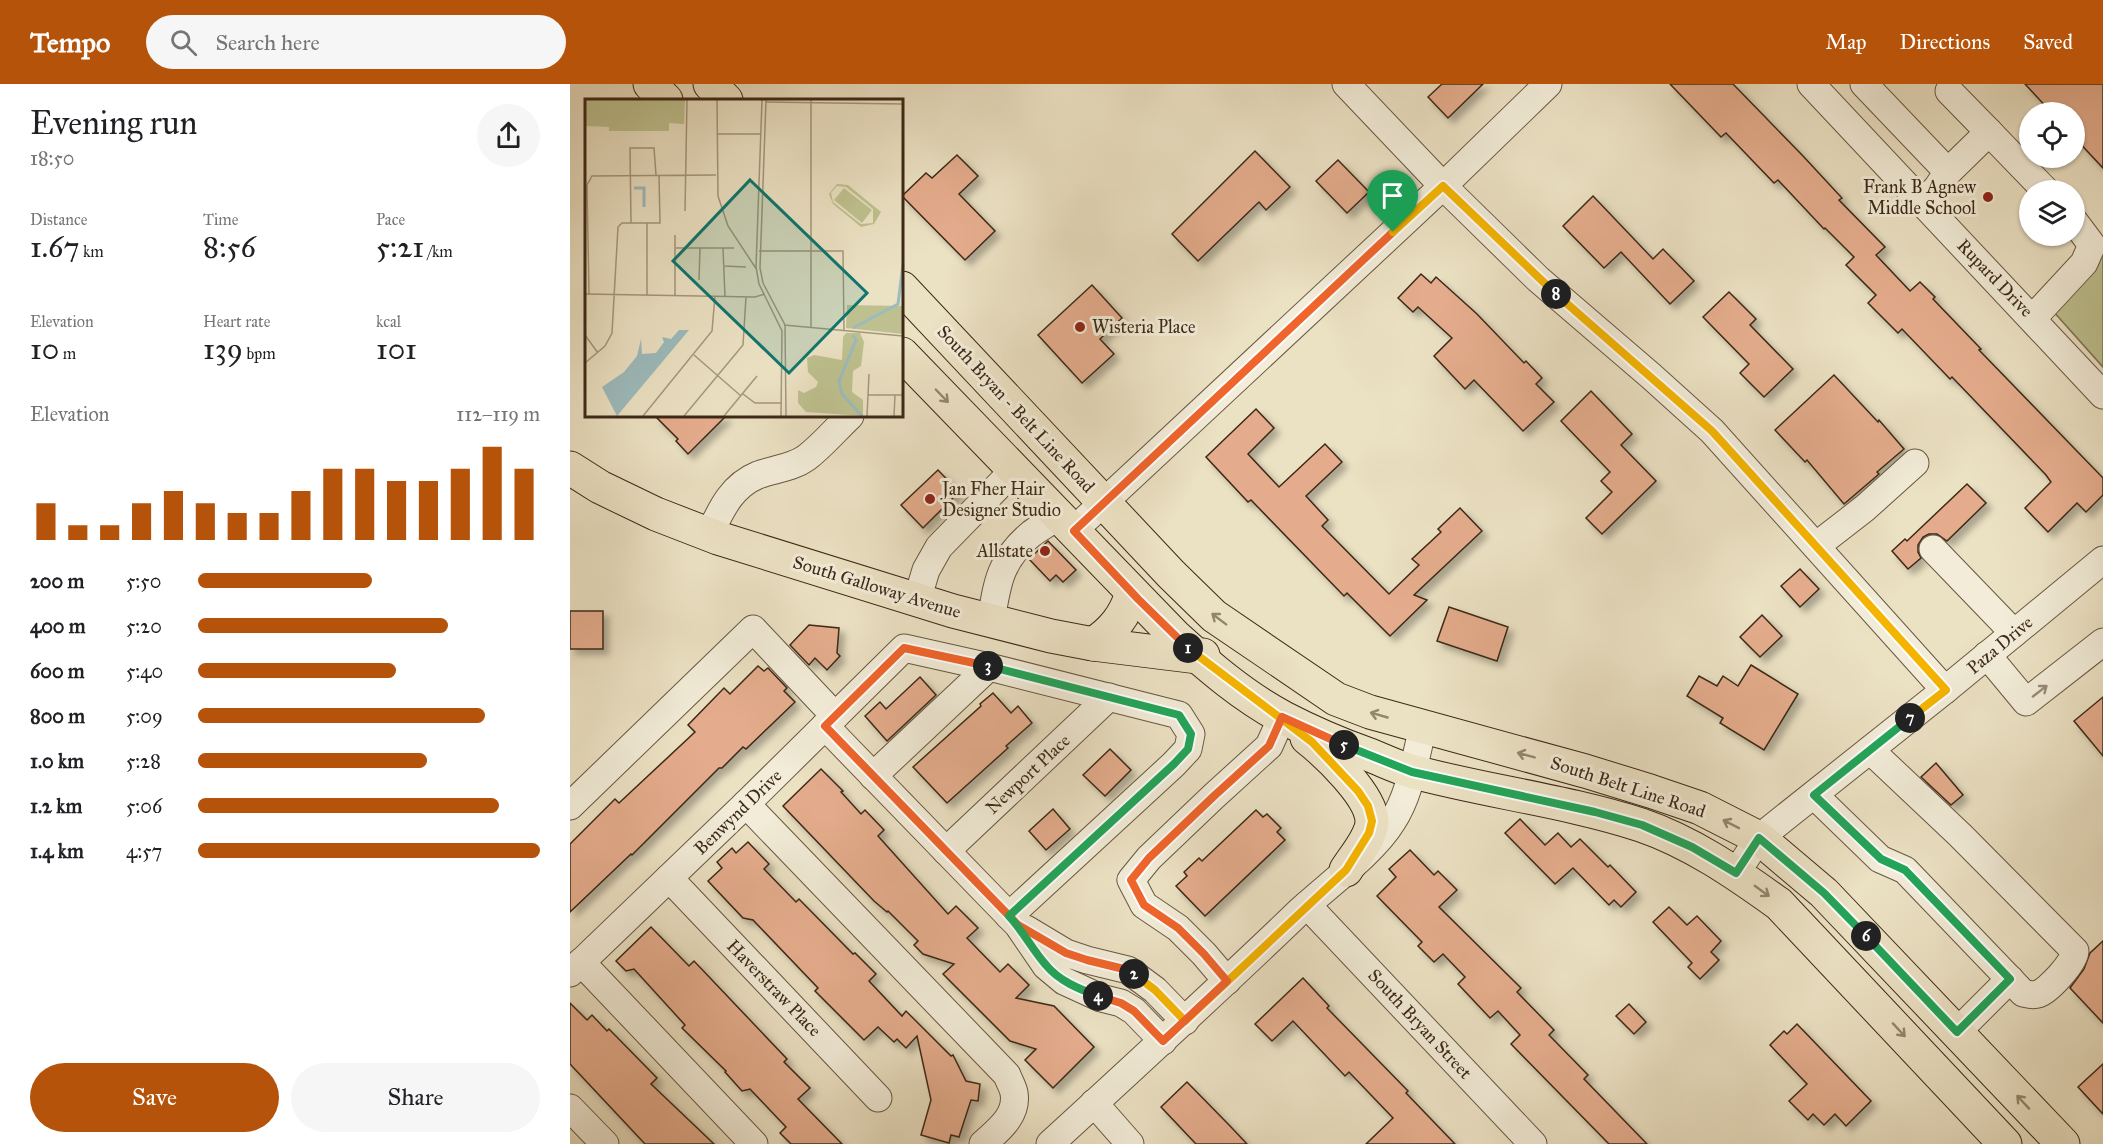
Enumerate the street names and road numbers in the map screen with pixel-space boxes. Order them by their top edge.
street label: Rupard Drive [1952,234,2038,322]
street label: South Bryan - Belt Line Road [933,321,1099,497]
street label: South Galloway Avenue [790,551,964,623]
street label: Paza Drive [1963,611,2037,679]
street label: Newport Place [981,729,1075,819]
street label: South Belt Line Road [1548,752,1708,822]
street label: Benwynd Drive [690,765,786,859]
street label: Haverstraw Place [722,935,826,1041]
street label: South Bryan Street [1363,964,1477,1084]

